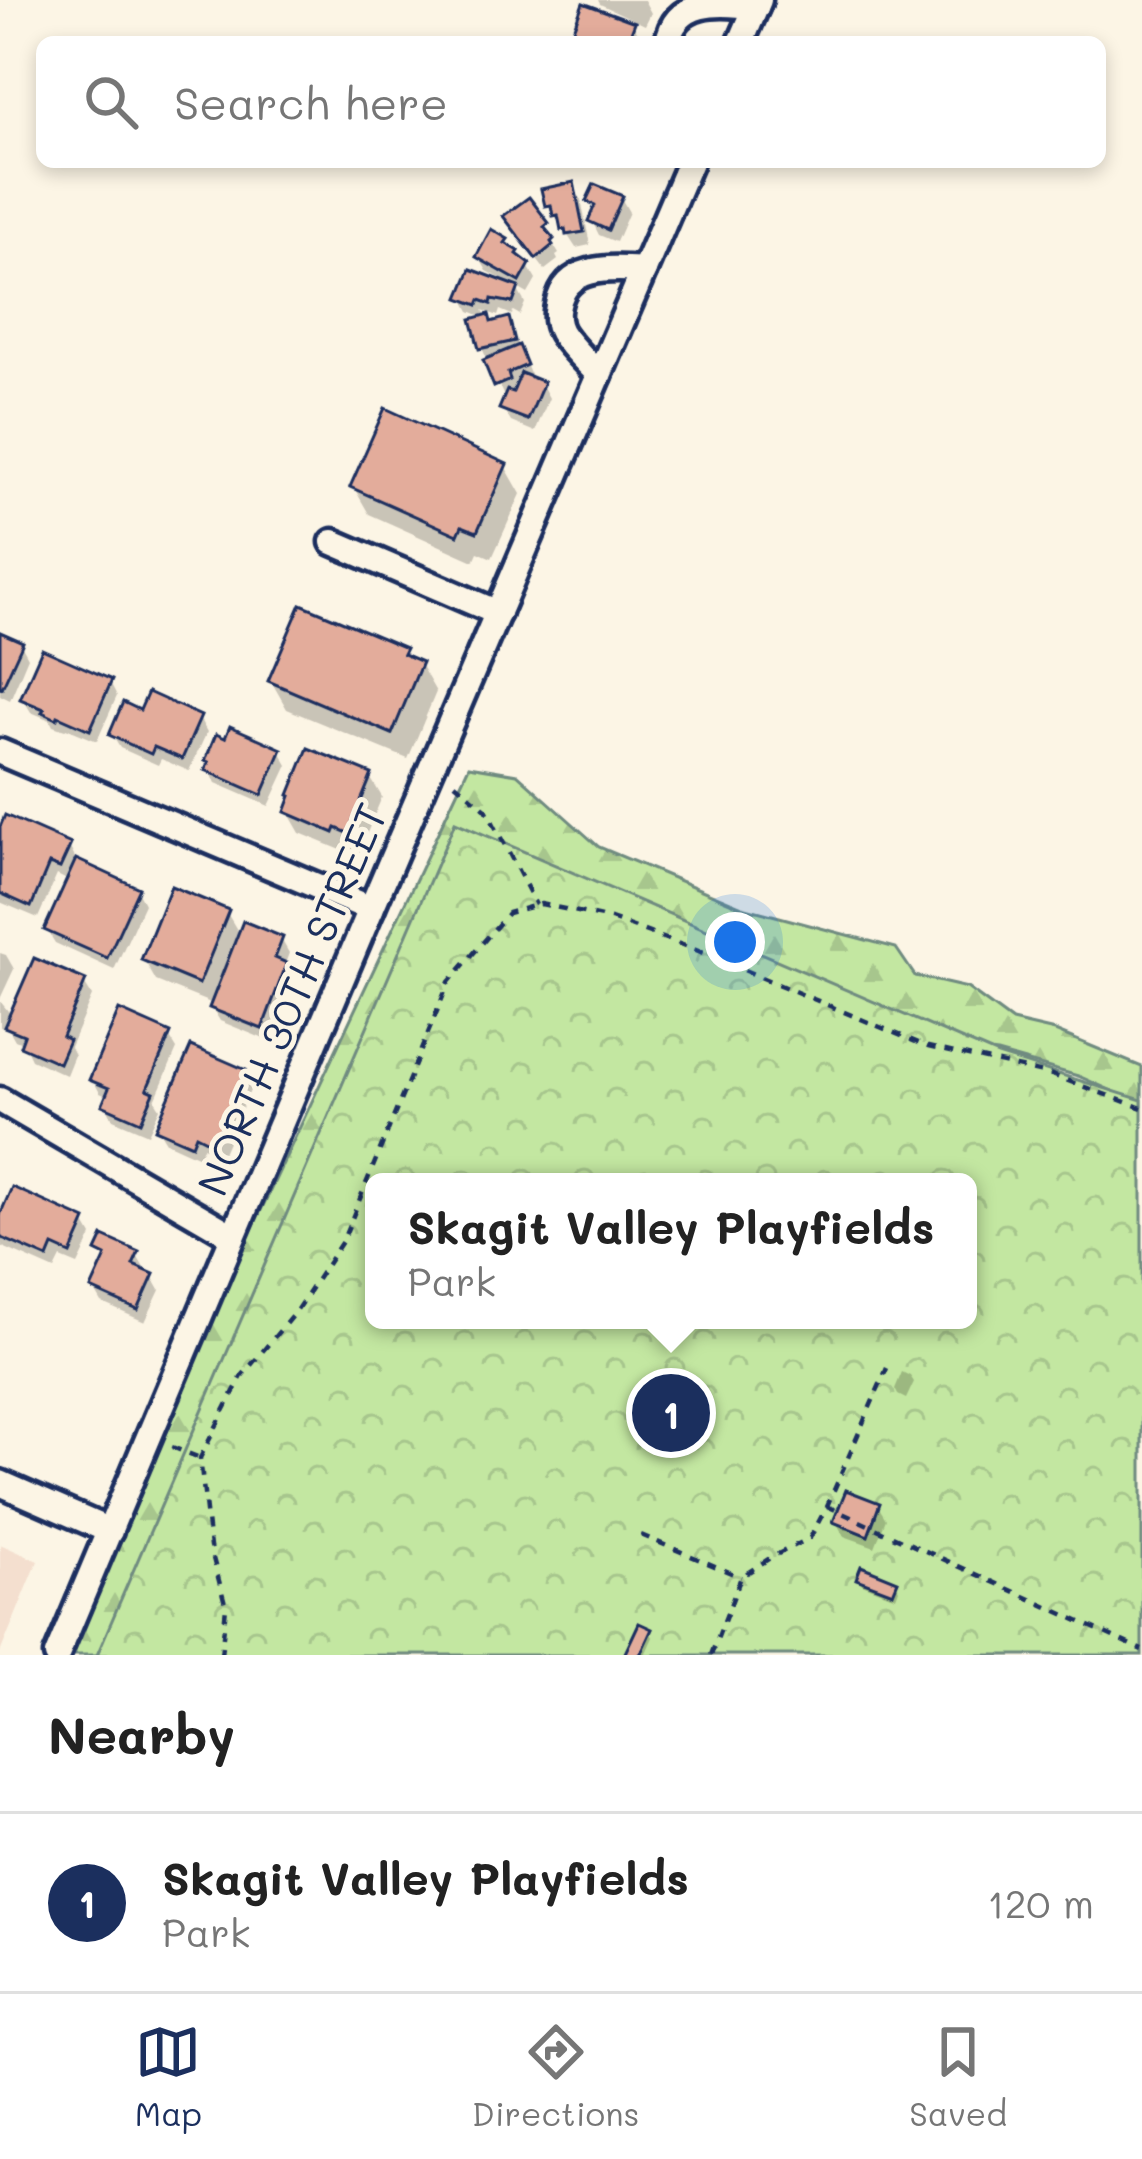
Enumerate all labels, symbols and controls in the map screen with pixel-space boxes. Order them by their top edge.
search box [36,36,1106,168]
icon: search [78,69,144,135]
text: Search here [174,73,448,131]
street label: NORTH 30TH STREET [183,795,399,1203]
your location [705,912,765,972]
popup [365,1173,977,1329]
text: Skagit Valley Playfields [408,1197,934,1255]
text: Park [408,1255,496,1306]
pin: 1 [632,1368,710,1458]
text: Nearby [48,1700,235,1767]
text: Skagit Valley Playfields [162,1848,689,1906]
text: 1 [78,1877,96,1928]
text: 120 m [987,1877,1094,1928]
text: Park [162,1906,250,1957]
tab: Map [135,2019,202,2134]
tab: Directions [472,2019,639,2134]
tab: Saved [909,2019,1007,2134]

